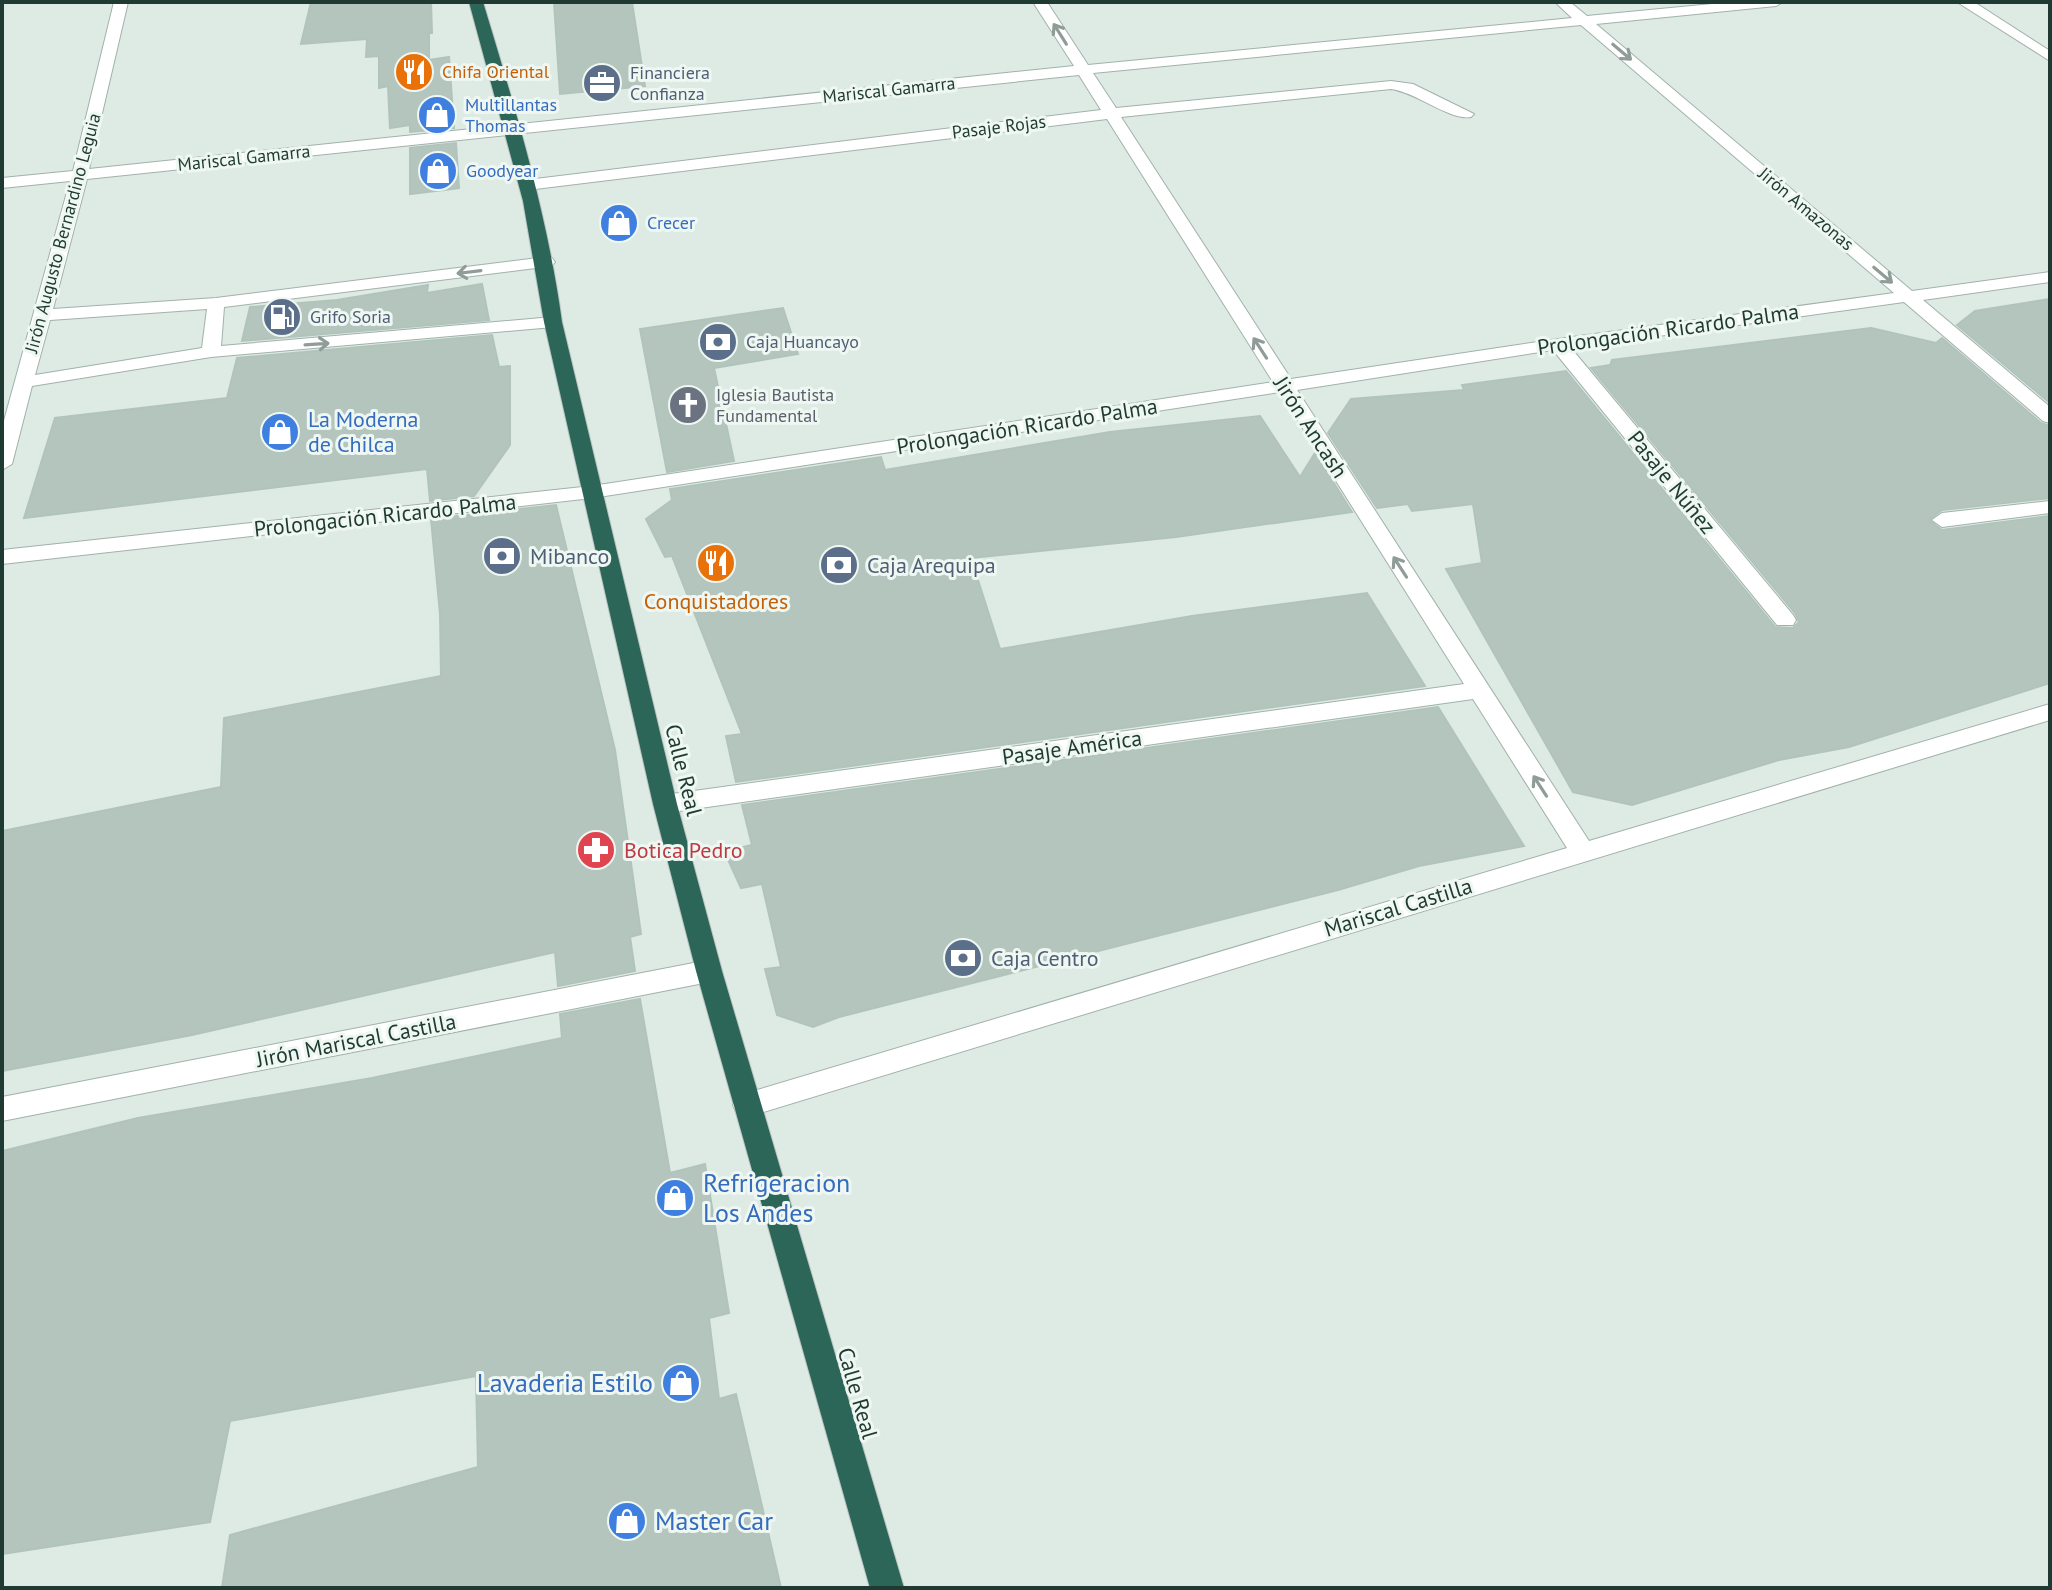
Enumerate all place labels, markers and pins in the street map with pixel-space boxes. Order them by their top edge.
restaurant icon: Chifa Oriental [393,51,435,93]
place label: Chifa Oriental [442,60,550,83]
place label: Financiera Confianza [630,61,710,105]
office icon: Financiera Confianza [581,62,623,104]
place label: Multillantas Thomas [465,93,557,137]
shop icon: Multillantas Thomas [416,94,458,136]
shop icon: Goodyear [417,150,459,192]
place label: Goodyear [466,159,538,182]
shop icon: Crecer [598,202,640,244]
place label: Crecer [647,211,695,234]
fuel station icon: Grifo Soria [261,296,303,338]
place label: Grifo Soria [310,305,391,328]
bank icon: Caja Huancayo [697,321,739,363]
place label: Caja Huancayo [746,330,859,353]
place label: Iglesia Bautista Fundamental [716,383,834,427]
church icon: Iglesia Bautista Fundamental [667,384,709,426]
place label: La Moderna de Chilca [308,405,418,458]
shop icon: La Moderna de Chilca [259,411,301,453]
bank icon: Mibanco [481,535,523,577]
place label: Mibanco [530,542,609,570]
restaurant icon: Conquistadores [695,542,737,584]
bank icon: Caja Arequipa [818,544,860,586]
place label: Caja Arequipa [867,551,996,579]
place label: Conquistadores [644,587,788,615]
pharmacy icon: Botica Pedro [575,829,617,871]
place label: Botica Pedro [624,836,743,864]
bank icon: Caja Centro [942,937,984,979]
place label: Caja Centro [991,944,1099,972]
place label: Refrigeracion Los Andes [703,1166,850,1229]
shop icon: Refrigeracion Los Andes [654,1177,696,1219]
shop icon: Lavaderia Estilo [660,1362,702,1404]
place label: Lavaderia Estilo [477,1366,653,1399]
shop icon: Master Car [606,1500,648,1542]
place label: Master Car [655,1504,773,1537]

